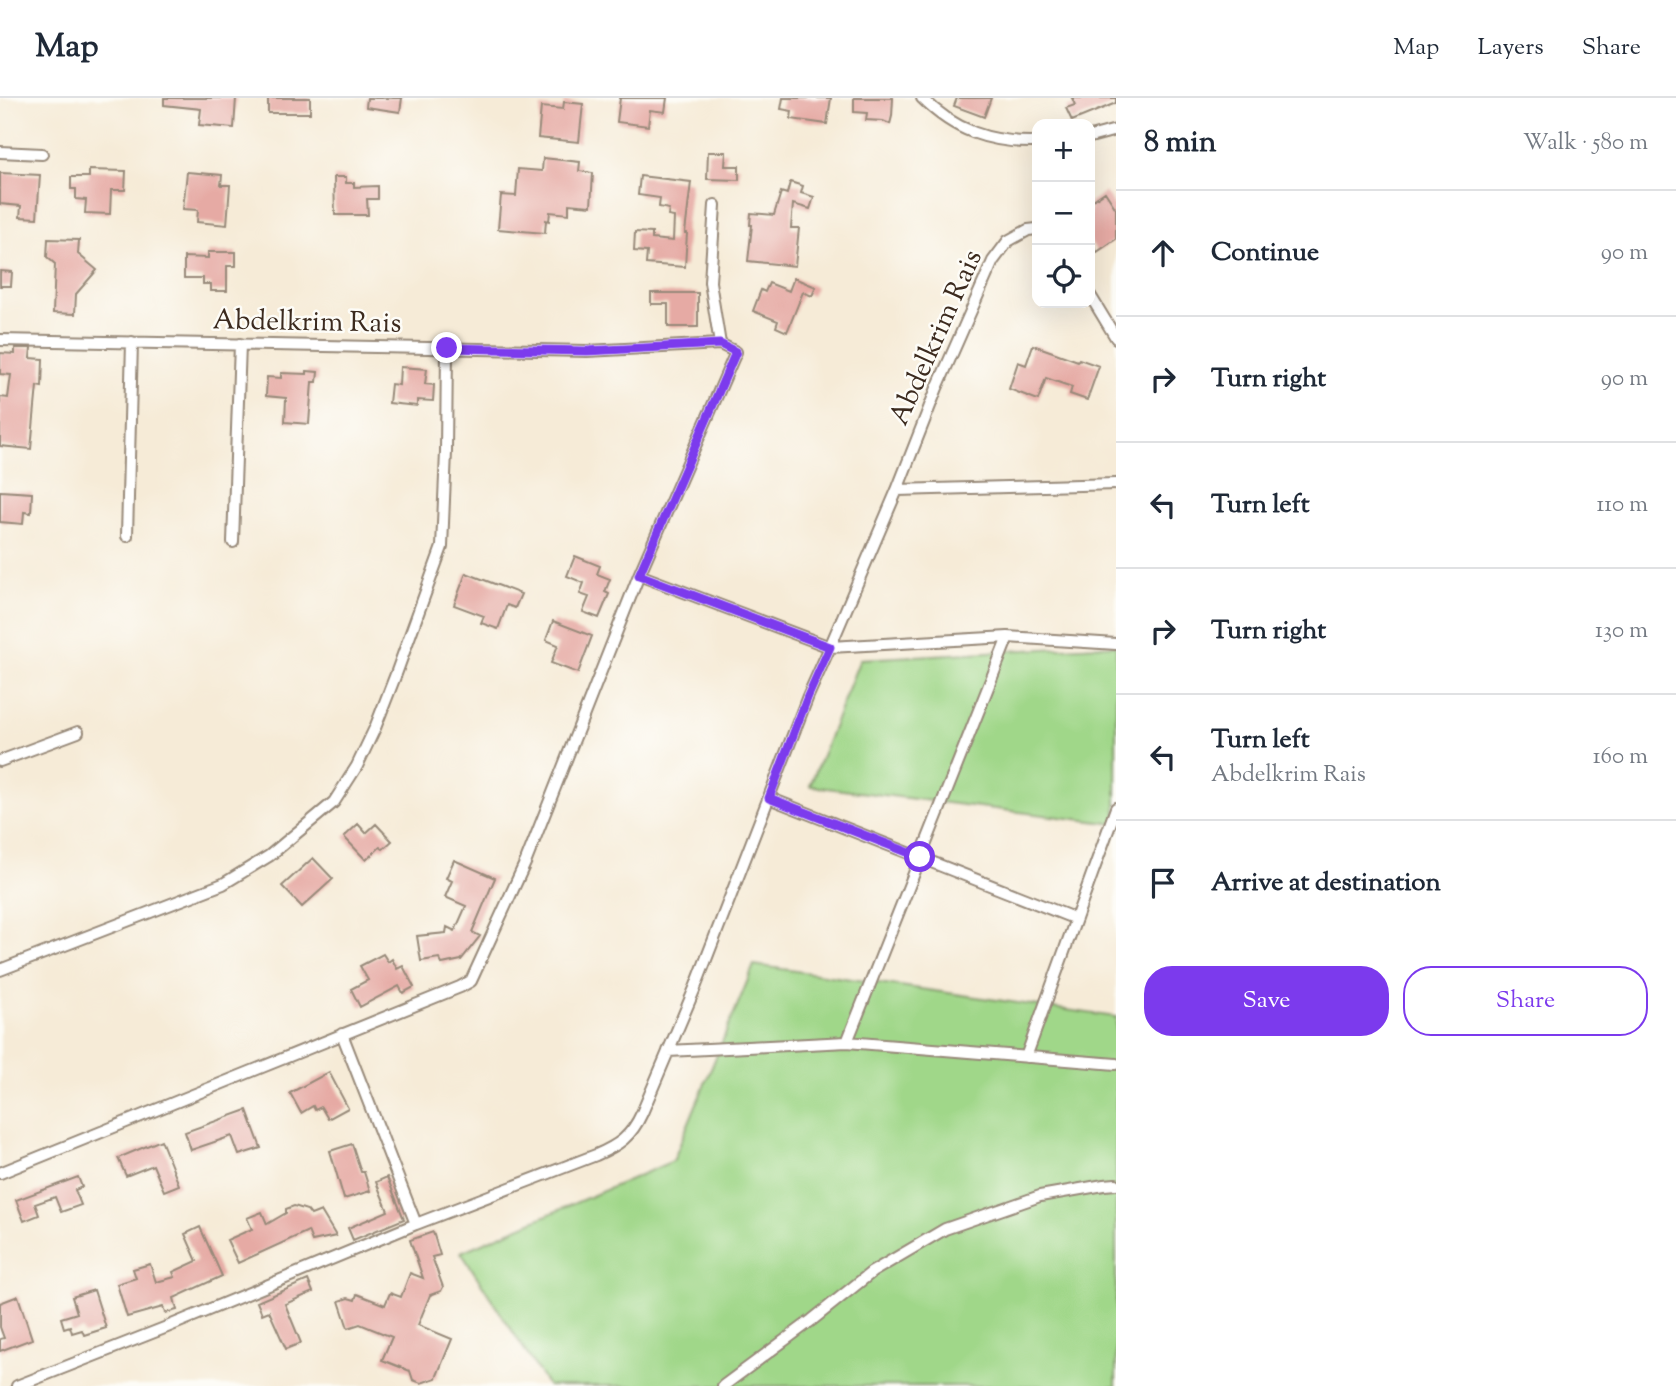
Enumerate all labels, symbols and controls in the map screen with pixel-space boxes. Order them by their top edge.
text: Map [35,24,99,72]
text: Map [1393,31,1439,65]
text: Layers [1477,31,1544,65]
text: Share [1582,31,1641,65]
map controls [1032,119,1095,308]
button: + [1032,119,1095,182]
text: 8 min [1144,122,1216,165]
text: Walk · 580 m [1523,127,1648,160]
button: − [1032,182,1095,245]
icon: ahead [1144,234,1182,272]
text: Continue [1211,235,1319,272]
text: 90 m [1601,237,1648,270]
street label: Abdelkrim Rais [880,244,994,432]
button: locate [1032,245,1095,308]
street label: Abdelkrim Rais [212,301,402,345]
route end [431,332,462,363]
icon: right [1144,360,1182,398]
text: Turn right [1211,361,1326,398]
text: 90 m [1601,363,1648,396]
icon: left [1144,486,1182,524]
text: Turn left [1211,487,1310,524]
text: 110 m [1597,489,1648,522]
icon: right [1144,612,1182,650]
text: Turn right [1211,613,1326,650]
text: 130 m [1595,615,1648,648]
text: Turn left [1211,722,1310,759]
icon: left [1144,738,1182,776]
text: 160 m [1593,741,1648,774]
text: Abdelkrim Rais [1211,759,1366,792]
route start [904,841,935,872]
icon: arrive [1144,864,1182,902]
text: Arrive at destination [1211,865,1441,902]
button: Save [1144,966,1389,1036]
button: Share [1403,966,1648,1036]

